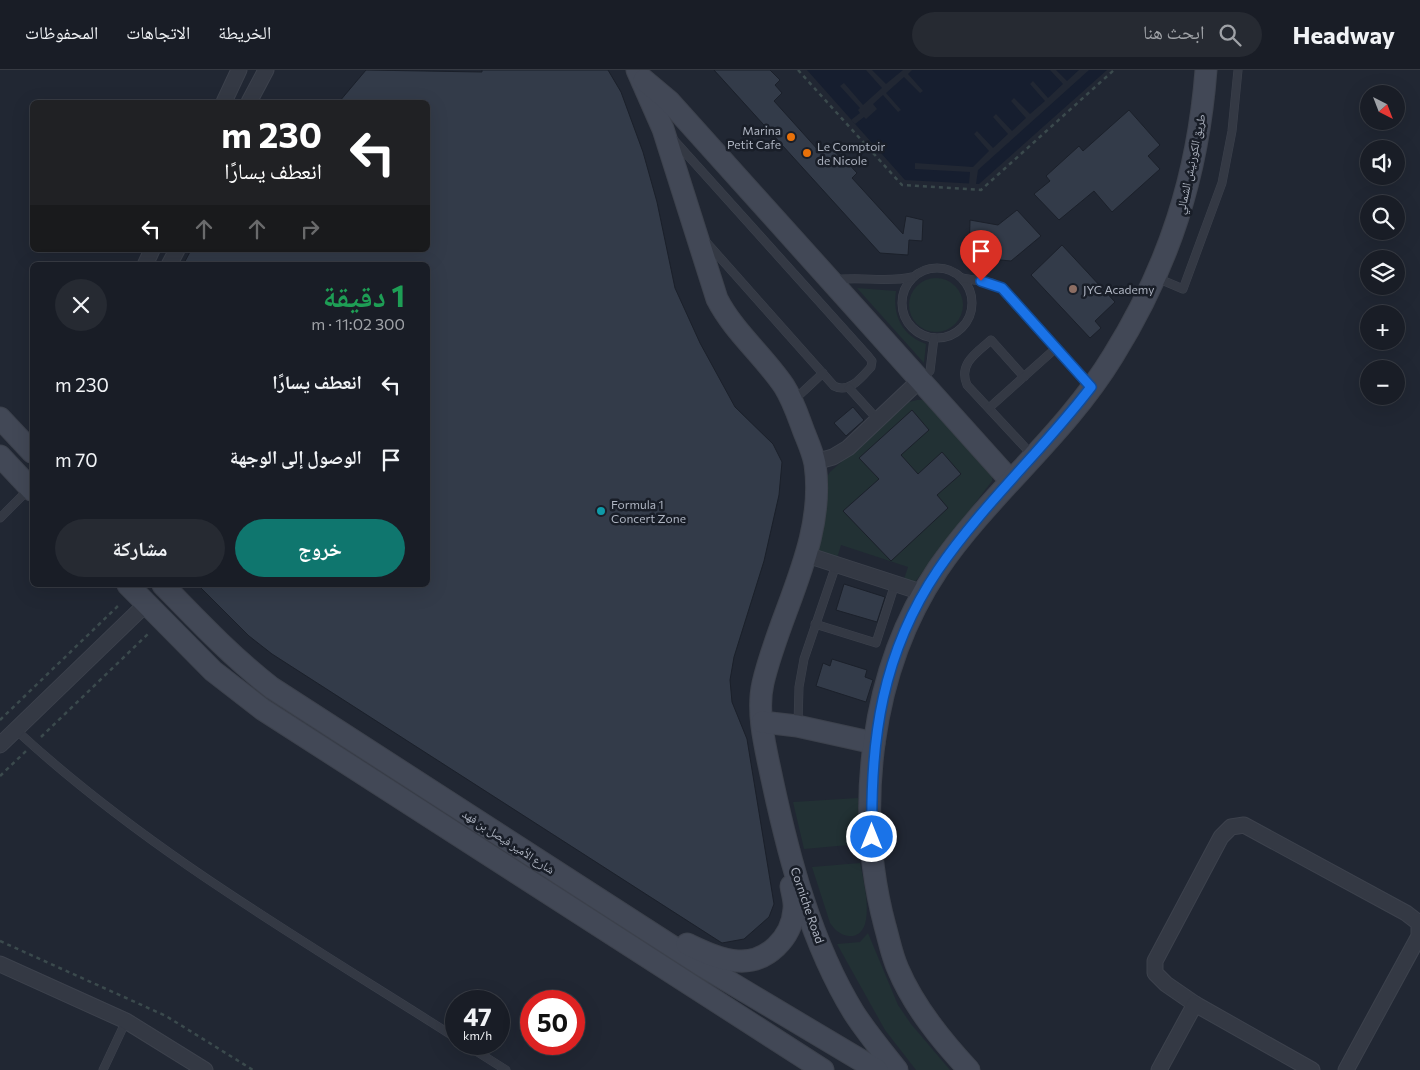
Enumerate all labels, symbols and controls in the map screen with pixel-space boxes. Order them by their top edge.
search box [912,12,1262,57]
text: ابحث هنا [1143,20,1204,43]
text: Headway [1292,20,1395,49]
text: المحفوظات [25,21,98,43]
text: الاتجاهات [126,21,190,43]
text: الخريطة [218,21,271,43]
icon: search [1216,21,1244,49]
north arrow [1360,85,1405,130]
map controls [1360,85,1405,405]
text: 230 m [221,112,322,155]
street label: طريق الكورنيش الشمالي [1173,112,1211,216]
icon: left [340,120,405,185]
place label: Marina Petit Cafe [727,123,781,151]
marker: Marina Petit Cafe [785,131,797,143]
place label: Le Comptoir de Nicole [817,139,885,167]
button: sound [1360,140,1405,185]
marker: Le Comptoir de Nicole [801,147,813,159]
text: انعطف يسارًا [224,157,322,184]
button: search [1360,195,1405,240]
icon: left [137,215,165,243]
icon: ahead [190,215,218,243]
icon: ahead [243,215,271,243]
icon: right [296,215,324,243]
pin [960,230,1002,281]
icon: arrive [967,237,995,265]
button: layers [1360,250,1405,295]
text: 1 دقيقة [323,276,405,313]
button: close [55,279,107,331]
place label: JYC Academy [1083,282,1154,297]
marker: JYC Academy [1067,283,1079,295]
button: + [1360,305,1405,350]
text: 300 m · 11:02 [311,314,405,333]
button: − [1360,360,1405,405]
text: انعطف يسارًا [272,370,362,393]
icon: left [377,371,405,399]
text: 230 m [55,373,109,396]
text: الوصول إلى الوجهة [230,445,362,468]
icon: arrive [377,446,405,474]
text: 70 m [55,448,98,471]
place label: Formula 1 Concert Zone [611,497,686,525]
marker: Formula 1 Concert Zone [595,505,607,517]
button: مشاركة [55,519,225,577]
button: خروج [235,519,405,577]
street label: شارع الأمير فيصل بن فهد [459,806,558,878]
position arrow [845,810,897,862]
street label: Corniche Road [788,865,828,945]
speed limit sign: 50 [520,990,585,1055]
text: 47 [463,1001,492,1031]
text: km/h [463,1028,492,1042]

